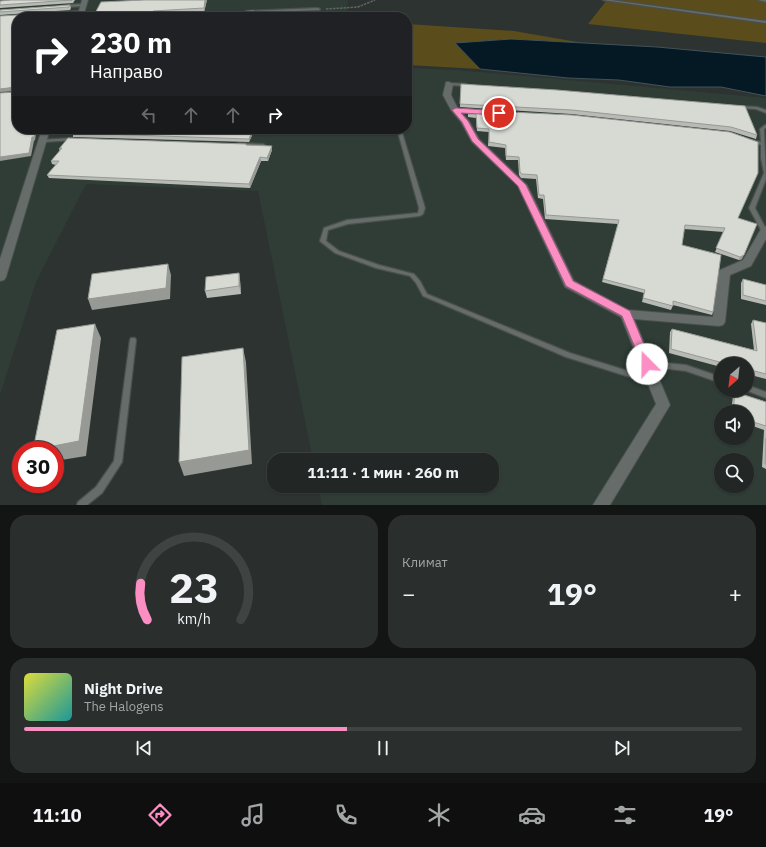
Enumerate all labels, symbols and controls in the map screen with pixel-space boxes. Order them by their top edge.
text: 230 m [90,24,172,61]
icon: right [24,28,76,80]
text: Направо [90,60,163,83]
pin [482,96,516,130]
icon: arrive [488,102,510,124]
icon: left [138,104,160,126]
icon: ahead [180,104,202,126]
icon: ahead [222,104,244,126]
icon: right [264,104,286,126]
position arrow [626,343,668,385]
north arrow [714,357,754,397]
map controls [714,357,754,493]
button: sound [714,405,754,445]
speed limit sign: 30 [12,441,64,493]
button: search [714,453,754,493]
text: 11:11 · 1 мин · 260 m [307,463,459,482]
text: Климат [402,554,448,571]
text: 23 [169,559,219,613]
text: 19° [547,574,597,613]
text: − [402,579,415,608]
text: + [729,579,742,608]
text: km/h [177,608,211,627]
text: Night Drive [84,679,163,698]
text: The Halogens [84,698,164,715]
icon: previous [133,737,155,759]
icon: pause [372,737,394,759]
icon: next [611,737,633,759]
icon: directions [146,801,174,829]
icon: music [239,801,267,829]
icon: phone [332,801,360,829]
icon: climate [425,801,453,829]
icon: car [518,801,546,829]
icon: filters [611,801,639,829]
text: 11:10 [32,804,82,827]
text: 19° [703,804,734,827]

